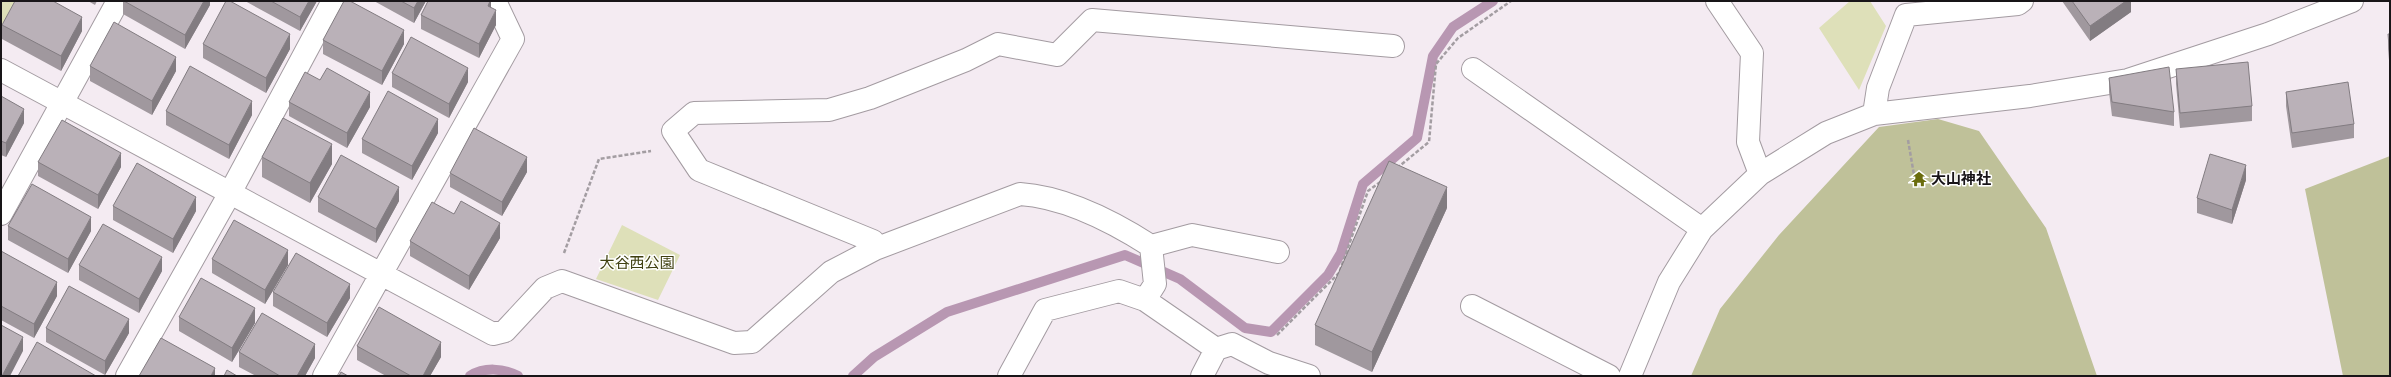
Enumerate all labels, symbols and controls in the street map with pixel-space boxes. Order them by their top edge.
place label: 大山神社 [1931,169,1991,188]
temple icon: 大山神社 [1910,170,1928,188]
park label: 大谷西公園 [599,253,675,272]

